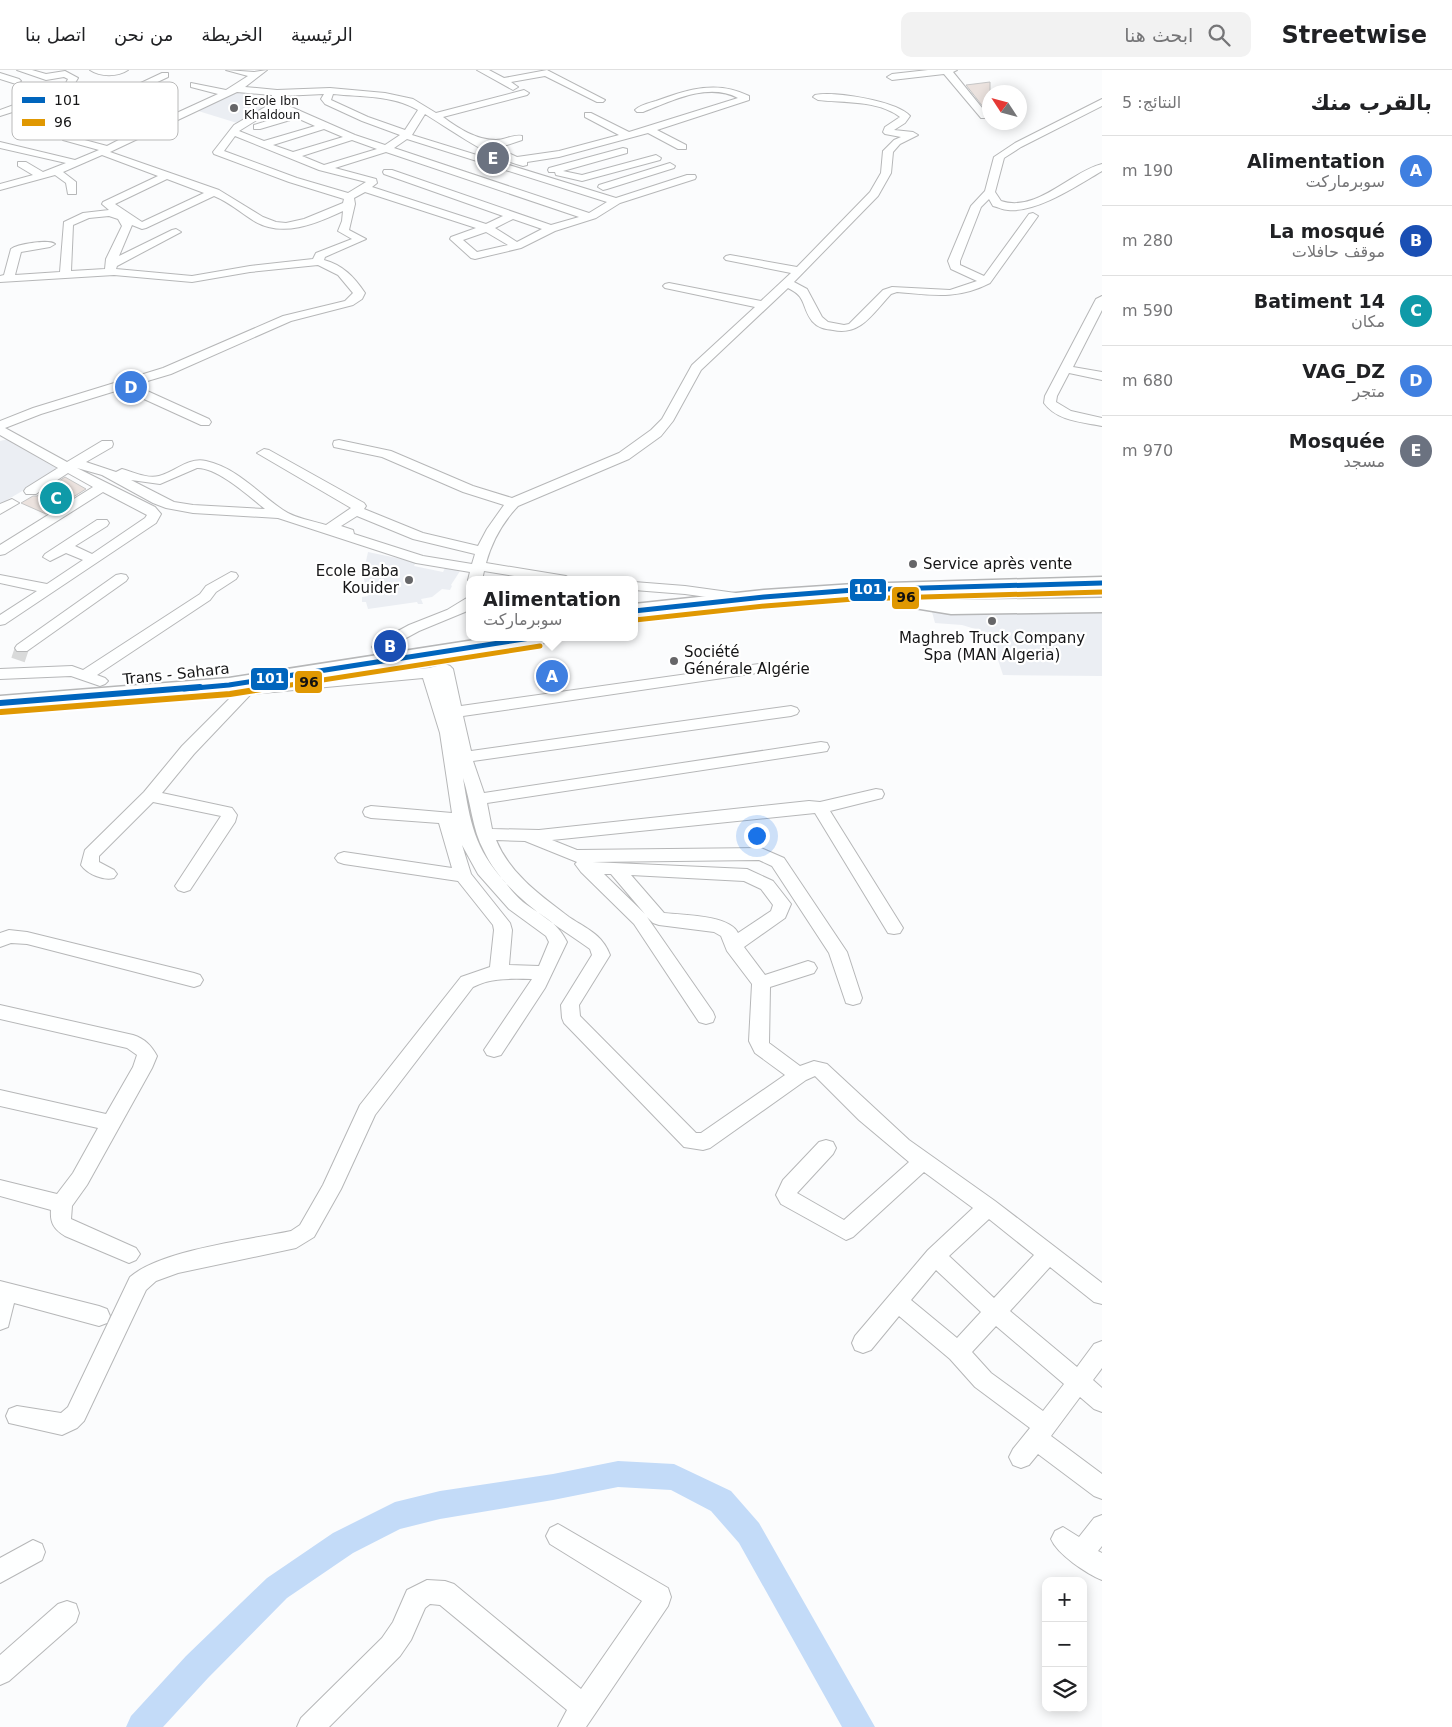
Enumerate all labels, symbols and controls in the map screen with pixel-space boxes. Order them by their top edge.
search box [901,12,1251,57]
icon: search [1205,21,1233,49]
text: Streetwise [1281,21,1427,49]
text: اتصل بنا [25,24,86,45]
text: من نحن [114,24,173,45]
text: الخريطة [201,24,263,45]
text: الرئيسية [291,24,353,45]
text: ابحث هنا [1124,24,1193,46]
legend [12,82,178,140]
north arrow [982,85,1027,130]
text: بالقرب منك [1311,91,1432,115]
text: 101 [54,92,81,108]
text: النتائج: 5 [1122,93,1181,112]
place label: Ecole Ibn Khaldoun [244,94,300,122]
marker: Ecole Ibn Khaldoun [228,102,240,114]
text: 96 [54,114,72,130]
pin: E [477,139,509,177]
text: Alimentation [1247,150,1385,172]
text: 190 m [1122,161,1173,180]
text: A [1410,161,1422,180]
text: سوبرماركت [1306,172,1385,191]
text: La mosqué [1269,220,1385,242]
text: 280 m [1122,231,1173,250]
text: B [1410,231,1422,250]
text: موقف حافلات [1292,242,1385,261]
text: Batiment 14 [1254,290,1385,312]
text: 590 m [1122,301,1173,320]
text: C [1410,301,1422,320]
text: مكان [1351,312,1385,331]
text: VAG_DZ [1302,360,1385,382]
pin: D [115,368,147,406]
text: 680 m [1122,371,1173,390]
text: D [1409,371,1423,390]
text: متجر [1352,382,1385,401]
text: Mosquée [1289,430,1385,452]
text: 970 m [1122,441,1173,460]
text: E [1411,441,1421,460]
text: مسجد [1343,452,1385,471]
pin: C [40,479,72,517]
place label: Service après vente [923,555,1072,573]
marker: Service après vente [907,558,919,570]
place label: Ecole Baba Kouider [316,562,400,597]
marker: Ecole Baba Kouider [403,574,415,586]
popup [466,576,638,641]
line badge: 101 [849,578,887,602]
text: 101 [853,581,883,597]
line badge: 96 [891,586,920,610]
text: Alimentation [483,588,621,610]
text: 96 [896,589,916,605]
text: سوبرماركت [483,610,562,629]
marker: Maghreb Truck Company Spa (MAN Algeria) [986,615,998,627]
pin: B [374,627,406,665]
place label: Maghreb Truck Company Spa (MAN Algeria) [899,629,1085,664]
place label: Société Générale Algérie [684,643,810,678]
marker: Société Générale Algérie [668,655,680,667]
pin: A [536,657,568,695]
street label: Trans - Sahara [121,659,230,689]
line badge: 101 [250,667,289,691]
text: 101 [255,670,285,686]
line badge: 96 [294,670,323,694]
text: 96 [299,674,319,690]
your location [744,823,770,849]
map controls [1042,1577,1087,1712]
button: + [1042,1577,1087,1622]
button: − [1042,1622,1087,1667]
button: layers [1042,1667,1087,1712]

